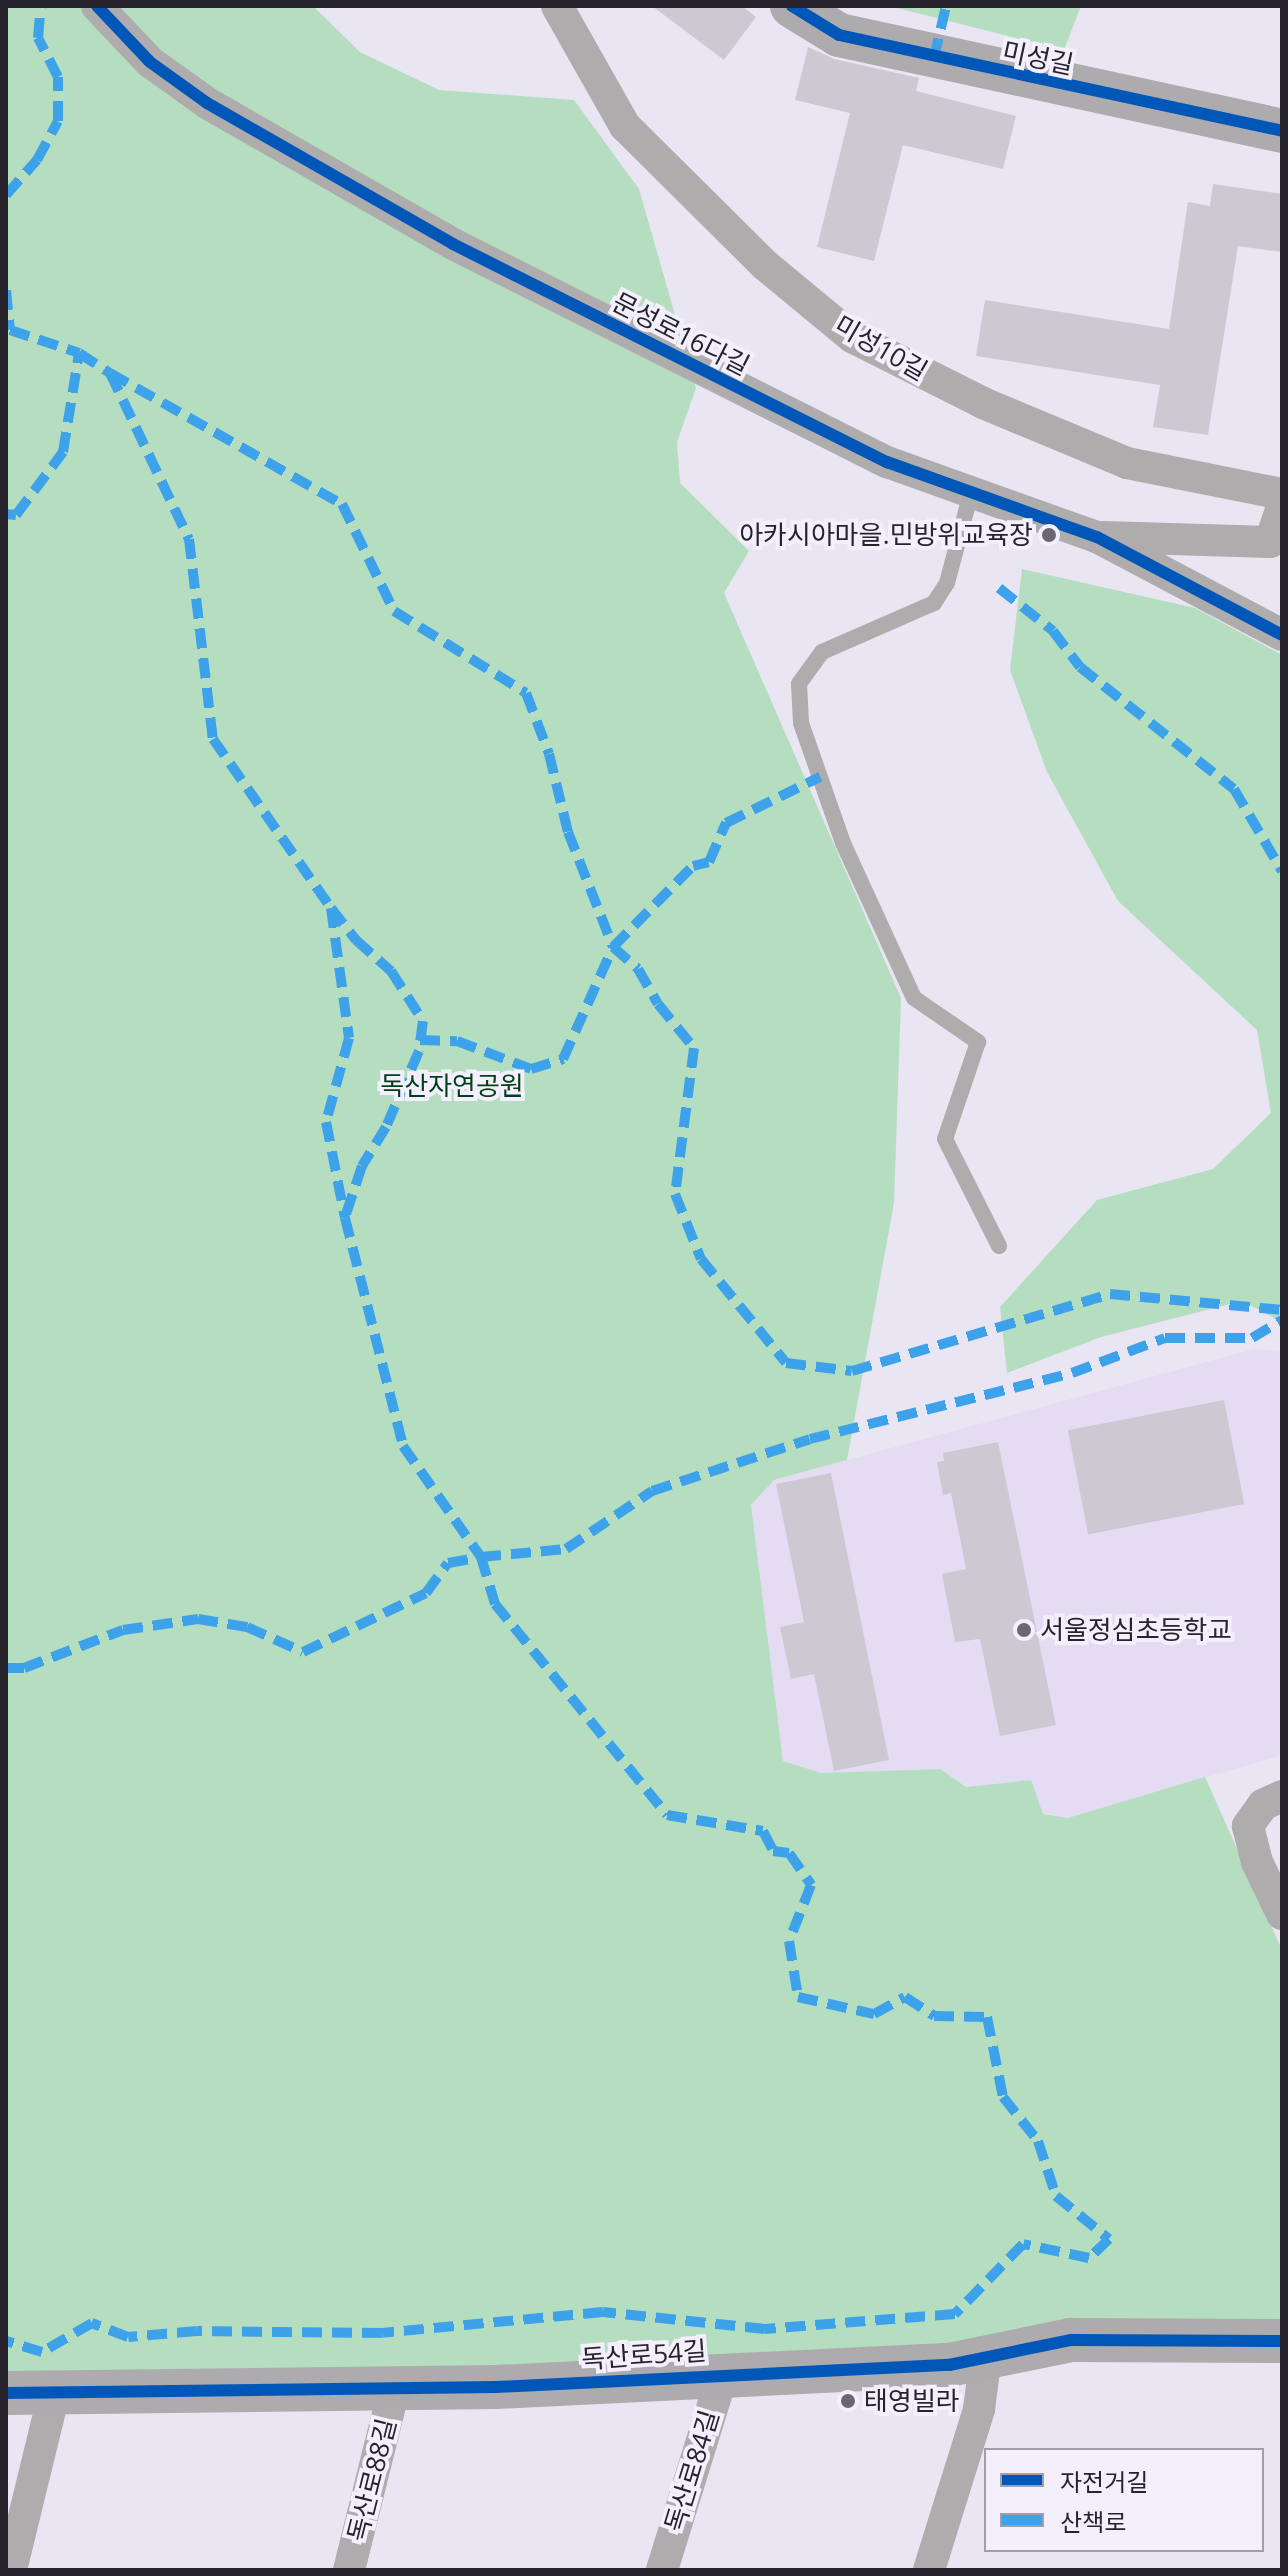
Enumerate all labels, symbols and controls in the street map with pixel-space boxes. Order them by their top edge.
street label: 미성길 [1000,35,1076,81]
street label: 문성로16다길 [607,286,755,382]
street label: 미성10길 [829,309,933,387]
place label: 아카시아마을.민방위교육장 [739,519,1033,551]
marker: 아카시아마을.민방위교육장 [1040,526,1058,544]
park label: 독산자연공원 [380,1070,524,1102]
place label: 서울정심초등학교 [1040,1614,1231,1646]
marker: 서울정심초등학교 [1015,1621,1033,1639]
street label: 독산로54길 [580,2335,708,2375]
place label: 태영빌라 [864,2385,960,2417]
marker: 태영빌라 [839,2392,857,2410]
street label: 독산로84길 [659,2406,725,2536]
street label: 독산로88길 [342,2415,402,2545]
legend [984,2448,1264,2552]
text: 자전거길 [1060,2465,1148,2498]
text: 산책로 [1060,2505,1126,2538]

